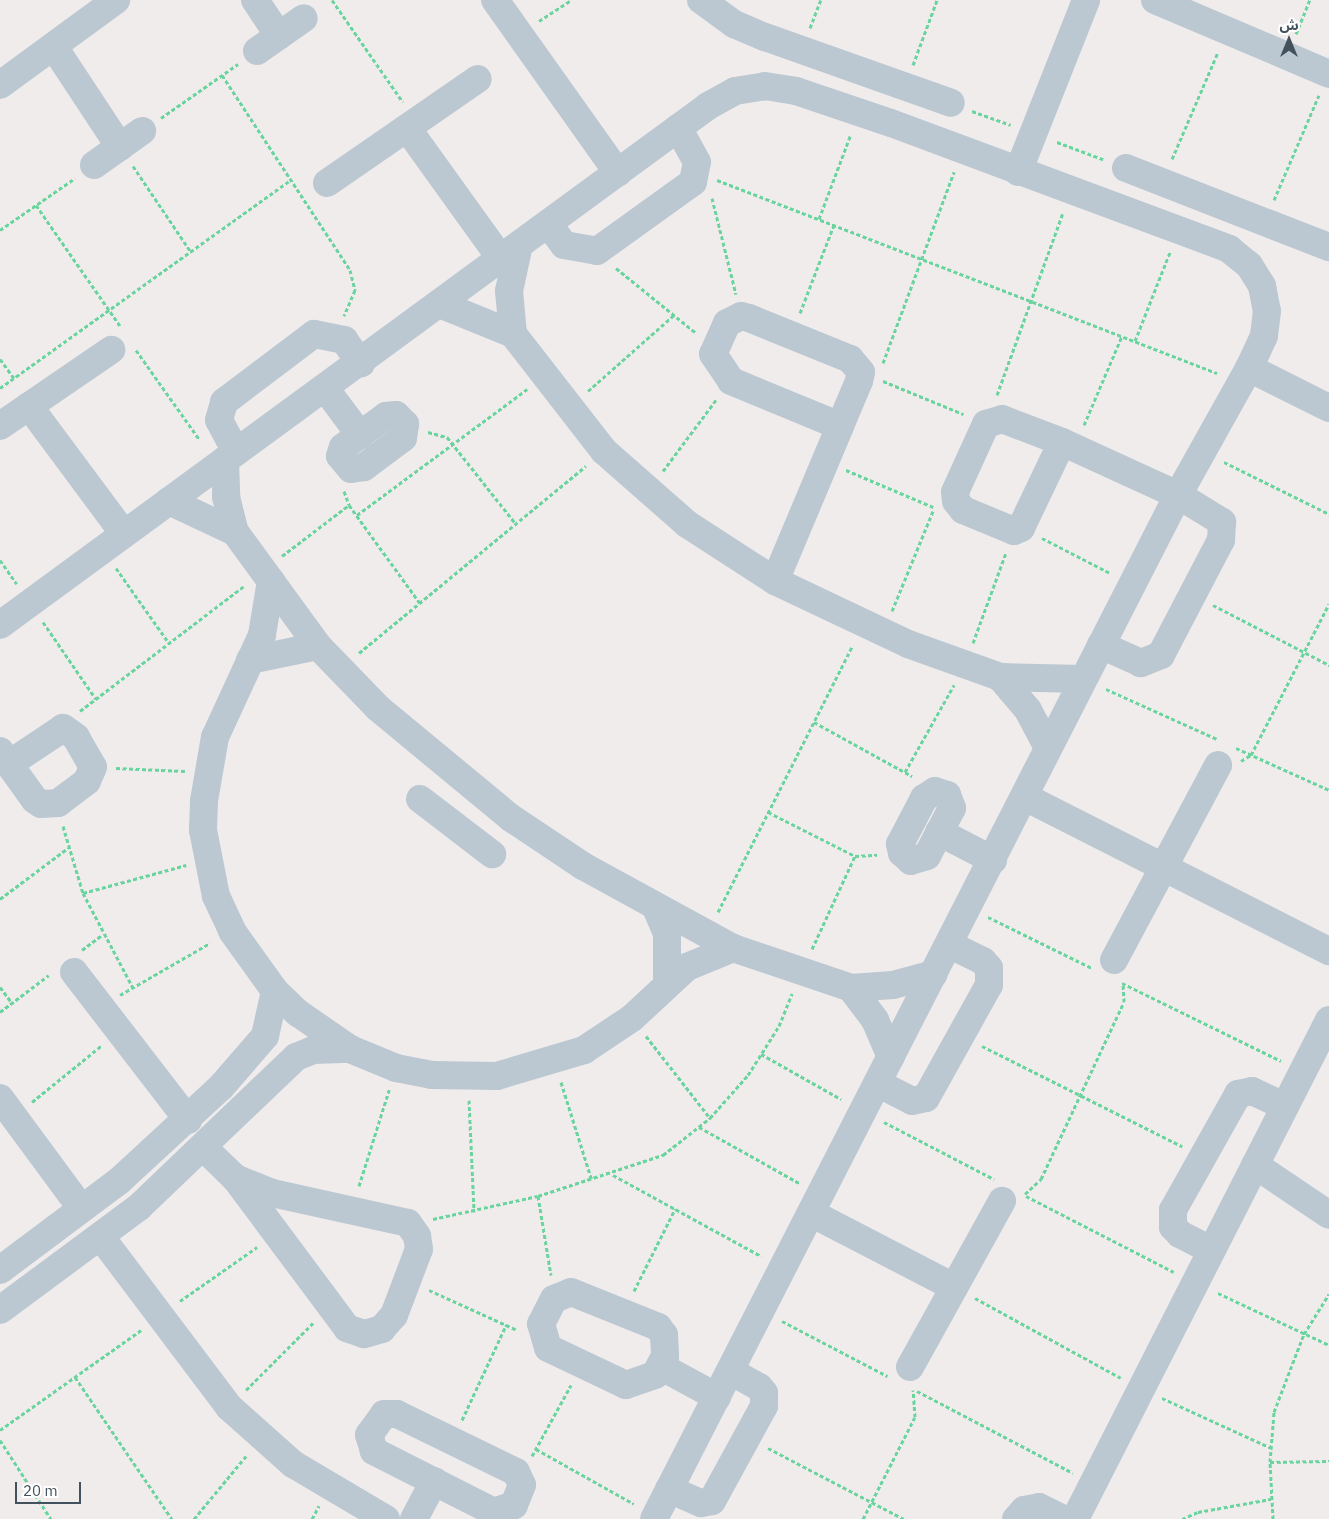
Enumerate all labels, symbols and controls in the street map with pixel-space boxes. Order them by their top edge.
north arrow [1264,15,1314,65]
text: ش [1279,16,1299,34]
scale bar [18,1472,84,1504]
text: 20 m [23,1481,58,1500]

